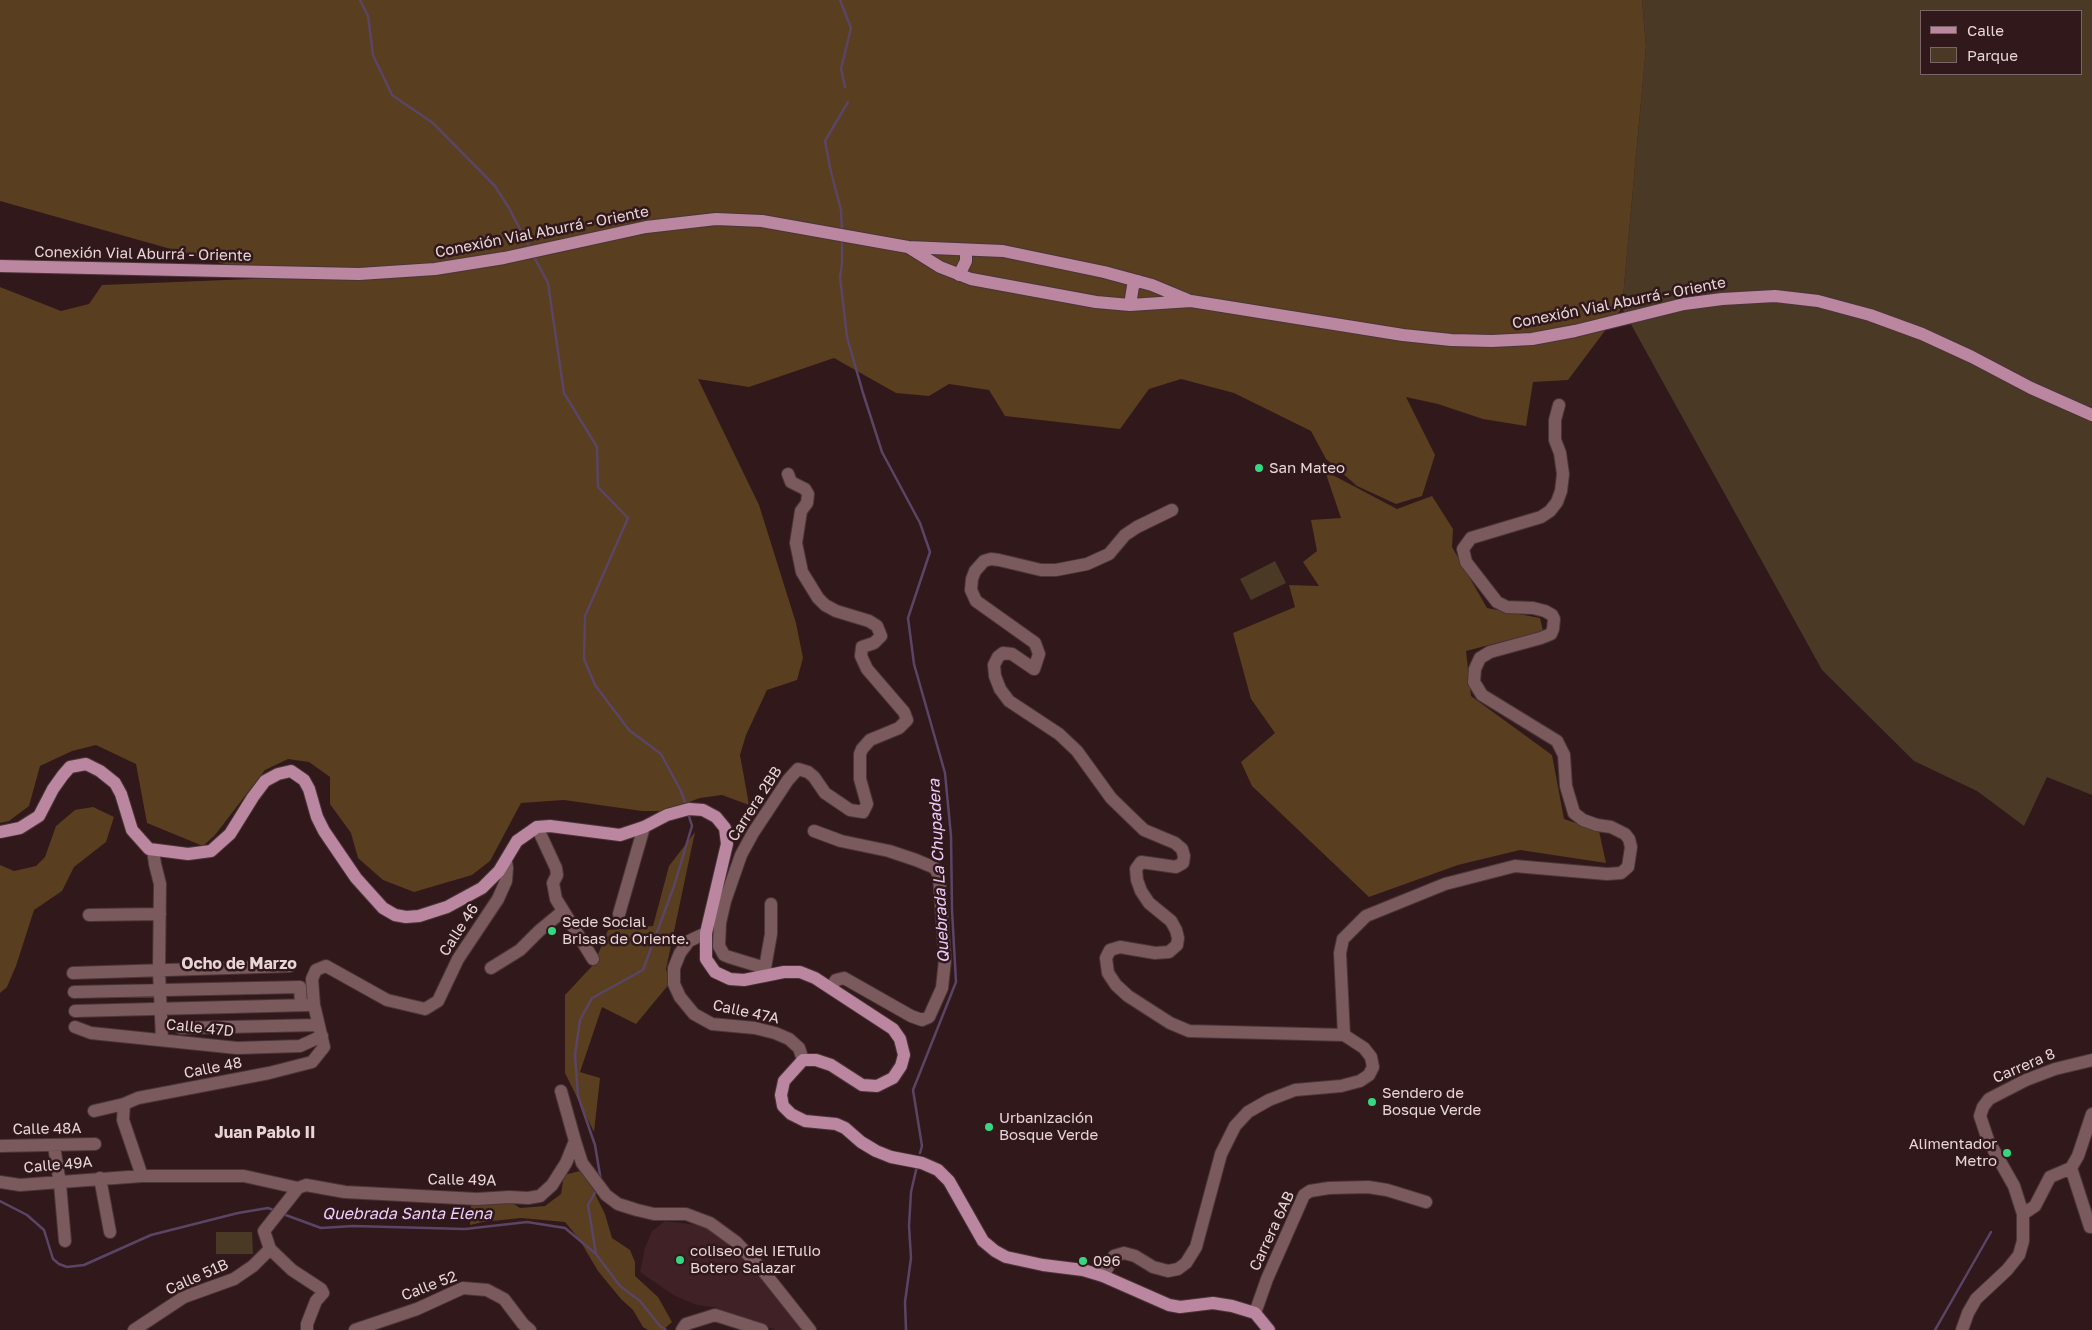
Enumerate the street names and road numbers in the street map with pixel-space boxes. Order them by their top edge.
street label: Conexión Vial Aburrá - Oriente [434,202,650,262]
street label: Conexión Vial Aburrá - Oriente [34,243,252,265]
street label: Conexión Vial Aburrá - Oriente [1511,273,1727,333]
street label: Carrera 2BB [724,763,786,845]
street label: Calle 46 [435,900,483,960]
street label: Calle 47A [711,996,781,1028]
street label: Calle 47D [165,1015,235,1041]
street label: Carrera 8 [1990,1045,2058,1087]
street label: Calle 48 [182,1054,244,1082]
street label: Calle 48A [12,1119,82,1139]
street label: Calle 49A [23,1153,93,1177]
street label: Calle 49A [427,1170,497,1190]
street label: Carrera 6AB [1246,1188,1298,1274]
street label: Calle 51B [163,1255,231,1299]
street label: Calle 52 [399,1267,459,1305]

